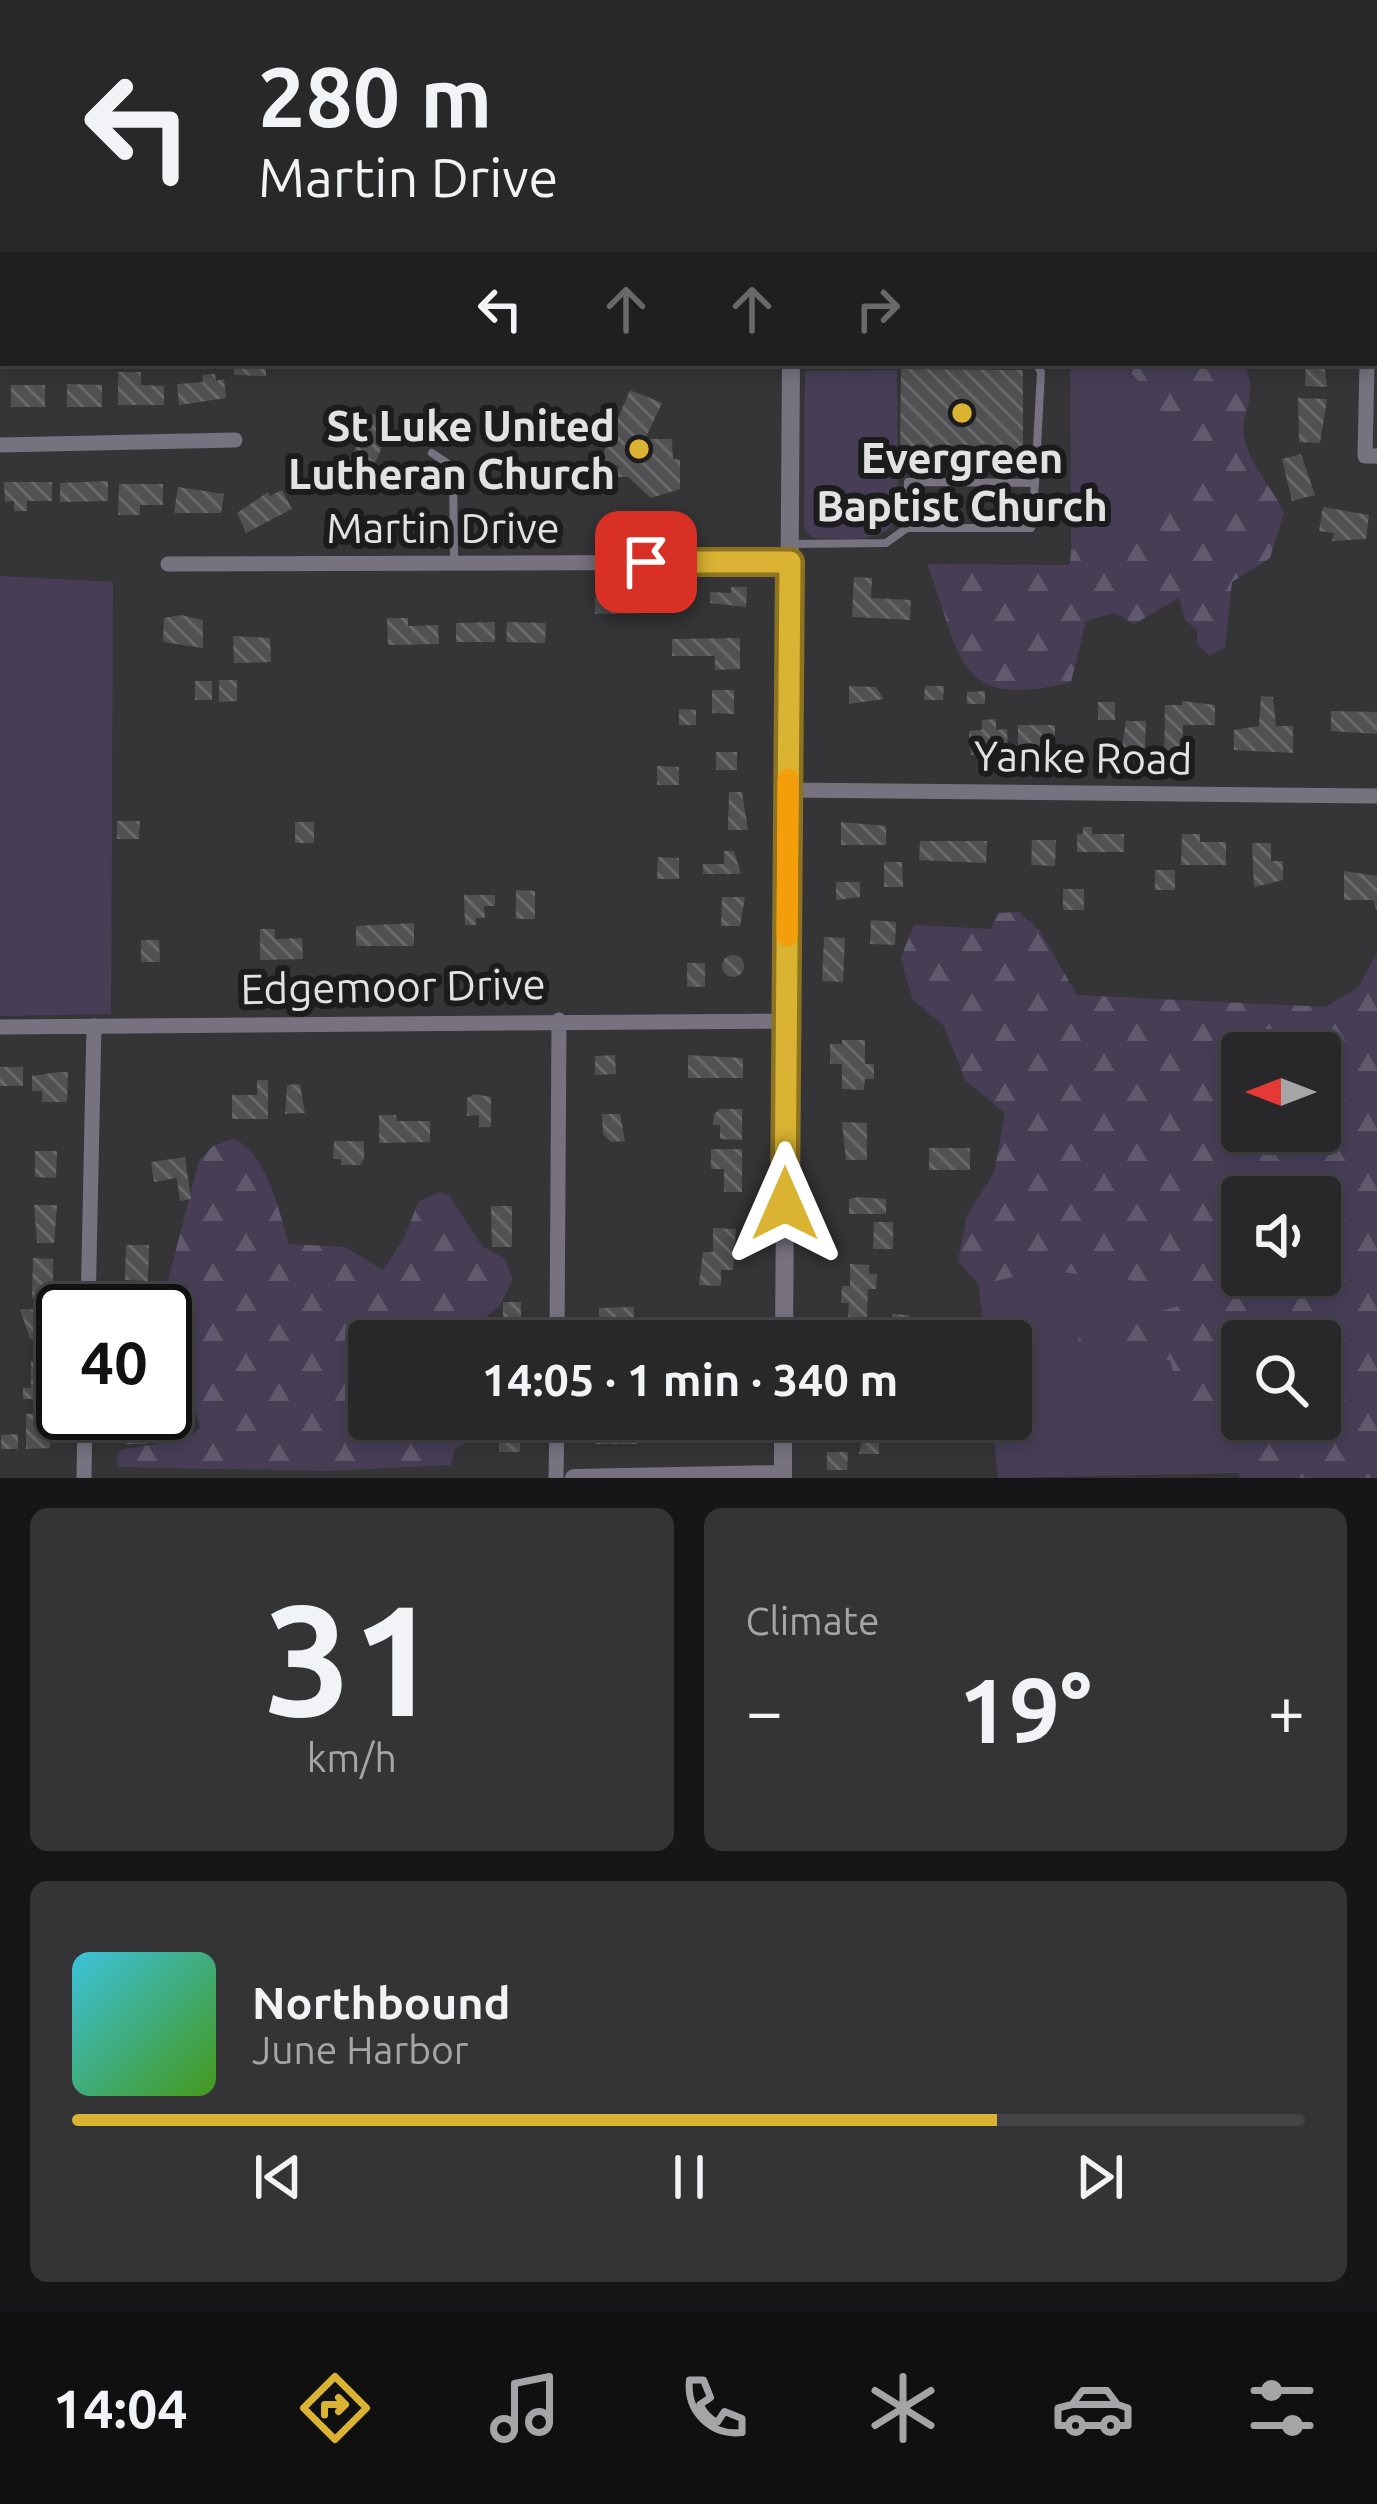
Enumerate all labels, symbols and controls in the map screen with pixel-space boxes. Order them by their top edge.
icon: left [60,48,216,204]
text: 280 m [258,49,492,143]
text: Martin Drive [258,147,558,207]
icon: left [467,276,533,342]
icon: ahead [593,276,659,342]
icon: ahead [719,276,785,342]
icon: right [845,276,911,342]
marker: Evergreen Baptist Church [949,400,975,426]
place label: St Luke United Lutheran Church [288,402,615,497]
place label: Evergreen Baptist Church [816,434,1108,529]
marker: St Luke United Lutheran Church [626,436,652,462]
street label: Martin Drive [326,504,560,551]
pin [595,511,697,613]
icon: arrive [613,529,679,595]
street label: Yanke Road [973,732,1193,782]
street label: Edgemoor Drive [240,960,546,1012]
north arrow [1221,1032,1341,1152]
map controls [1221,1032,1341,1440]
position arrow [722,1141,848,1267]
button: sound [1221,1176,1341,1296]
speed limit sign: 40 [36,1284,192,1440]
button: search [1221,1320,1341,1440]
text: 14:05 · 1 min · 340 m [482,1354,898,1405]
text: 31 [264,1571,440,1745]
text: Climate [746,1599,880,1642]
text: 19° [959,1659,1092,1760]
text: − [746,1673,783,1747]
text: + [1268,1673,1305,1747]
text: km/h [307,1736,397,1779]
text: Northbound [252,1977,511,2028]
text: June Harbor [252,2028,469,2071]
icon: previous [245,2144,311,2210]
icon: pause [656,2144,722,2210]
icon: next [1067,2144,1133,2210]
icon: directions [293,2366,377,2450]
icon: music [483,2366,567,2450]
icon: phone [672,2366,756,2450]
icon: climate [861,2366,945,2450]
icon: car [1051,2366,1135,2450]
icon: filters [1240,2366,1324,2450]
text: 14:04 [53,2378,188,2438]

